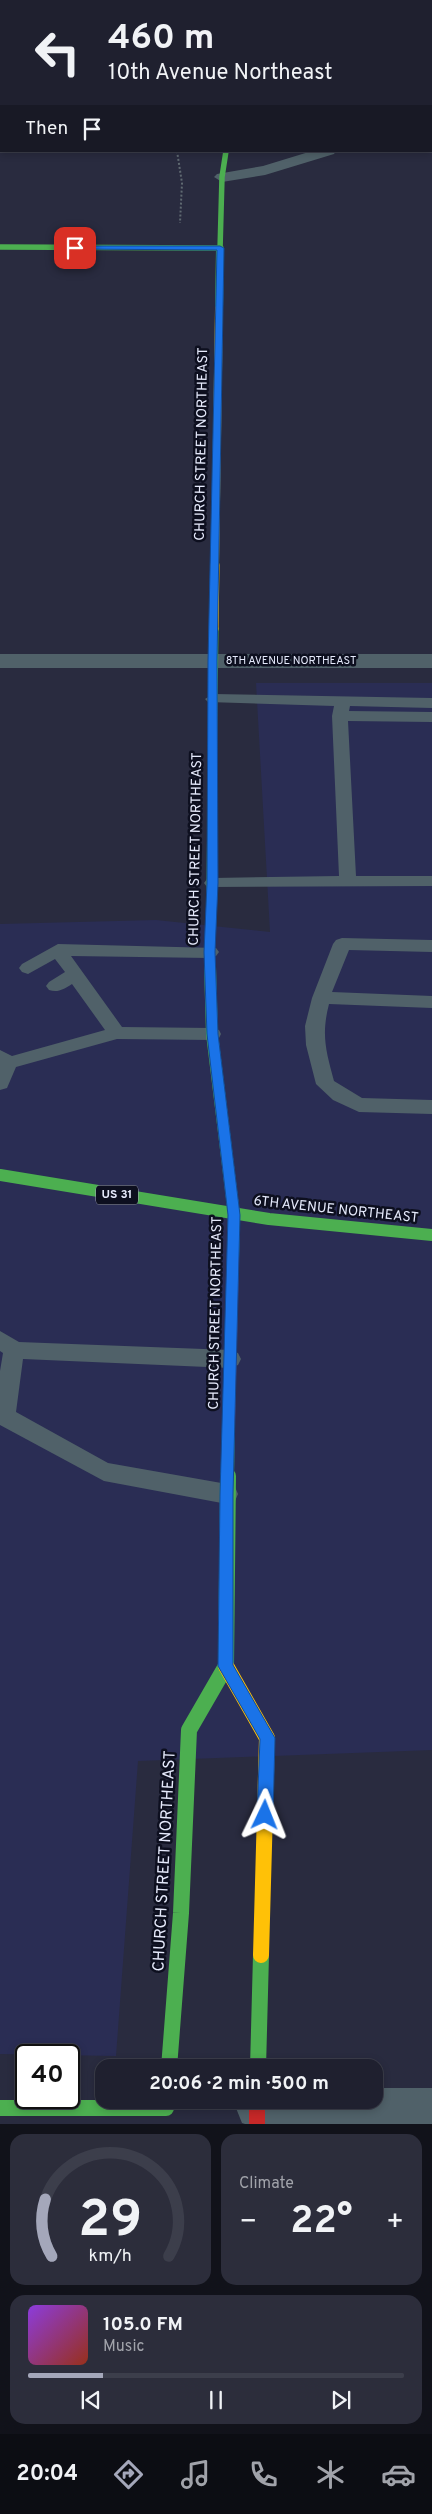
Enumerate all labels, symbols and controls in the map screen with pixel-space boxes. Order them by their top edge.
text: 460 m [108,17,214,61]
icon: left [25,20,90,85]
text: 10th Avenue Northeast [108,60,333,87]
icon: arrive [78,115,106,143]
text: Then [25,117,68,141]
pin [54,227,96,269]
icon: arrive [61,234,89,262]
street label: CHURCH STREET NORTHEAST [192,347,212,541]
street label: 8TH AVENUE NORTHEAST [226,654,356,668]
street label: CHURCH STREET NORTHEAST [186,752,206,946]
road number: US 31 [96,1186,138,1204]
street label: 6TH AVENUE NORTHEAST [253,1193,419,1227]
street label: CHURCH STREET NORTHEAST [206,1216,226,1410]
street label: CHURCH STREET NORTHEAST [149,1750,181,1972]
position arrow [238,1788,290,1840]
speed limit sign: 40 [15,2044,80,2109]
text: 20:06 · 2 min · 500 m [149,2072,329,2096]
text: Climate [239,2174,294,2194]
text: 29 [79,2189,142,2255]
text: 22° [290,2198,353,2247]
text: − [239,2205,257,2241]
text: + [386,2205,404,2241]
text: km/h [89,2245,132,2268]
text: 105.0 FM [103,2313,183,2337]
text: Music [103,2337,144,2357]
icon: previous [77,2386,105,2414]
icon: pause [202,2386,230,2414]
icon: next [327,2386,355,2414]
icon: directions [111,2457,146,2492]
icon: music [178,2457,213,2492]
icon: phone [246,2457,281,2492]
icon: climate [313,2457,348,2492]
icon: car [381,2457,416,2492]
text: 20:04 [16,2461,78,2488]

